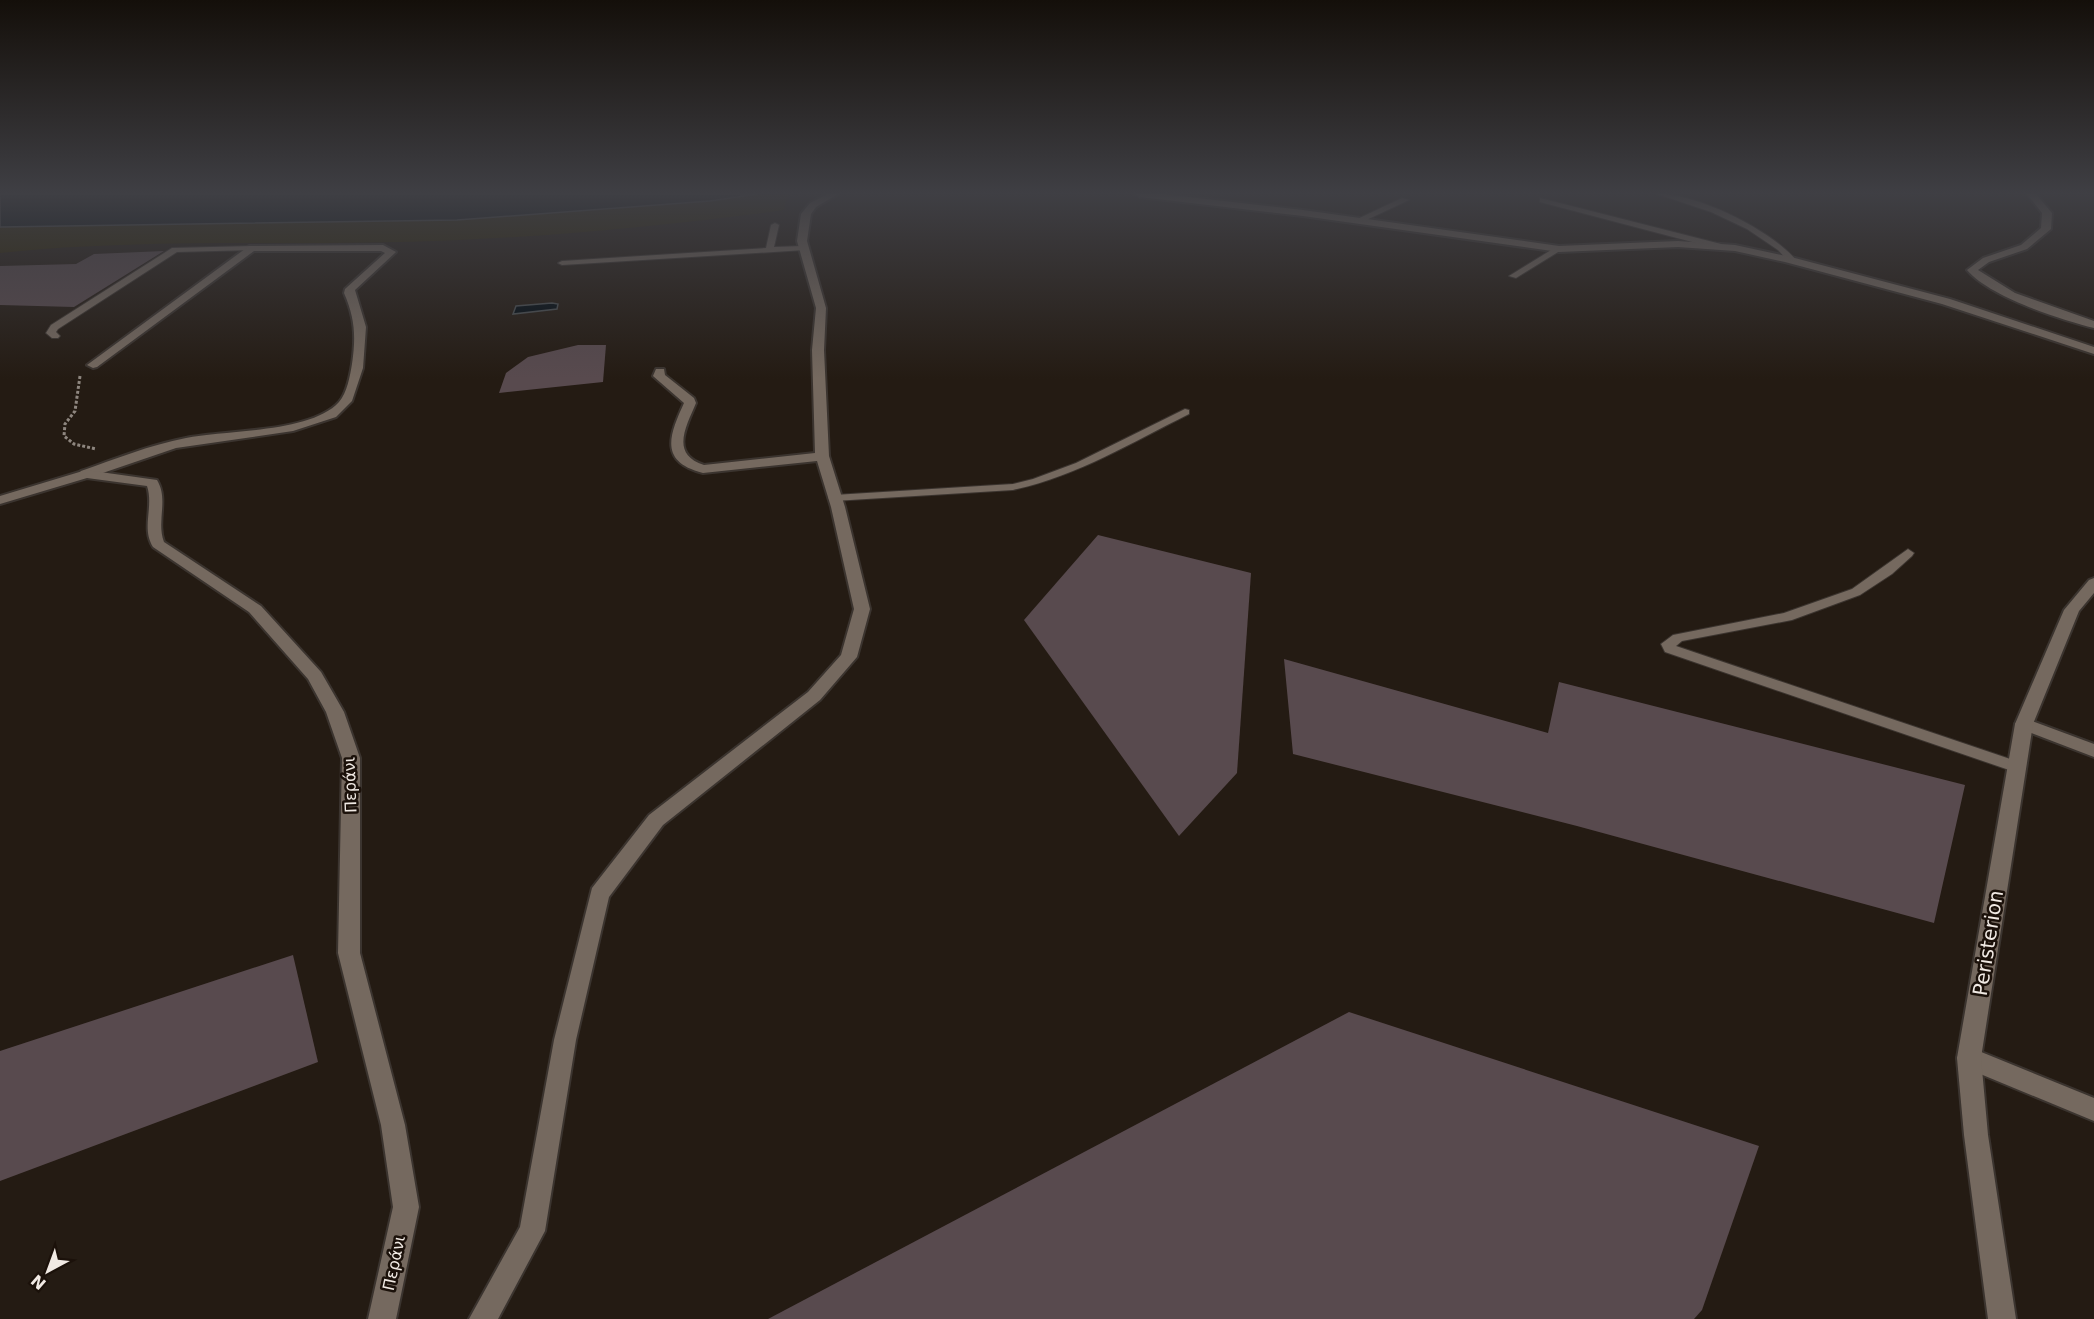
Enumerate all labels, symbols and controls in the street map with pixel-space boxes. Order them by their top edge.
street label: Περάνι [340,757,360,813]
street label: Peristerion [1968,888,2008,998]
street label: Περάνι [379,1234,409,1292]
north arrow [18,1241,78,1301]
text: N [27,1270,50,1294]

